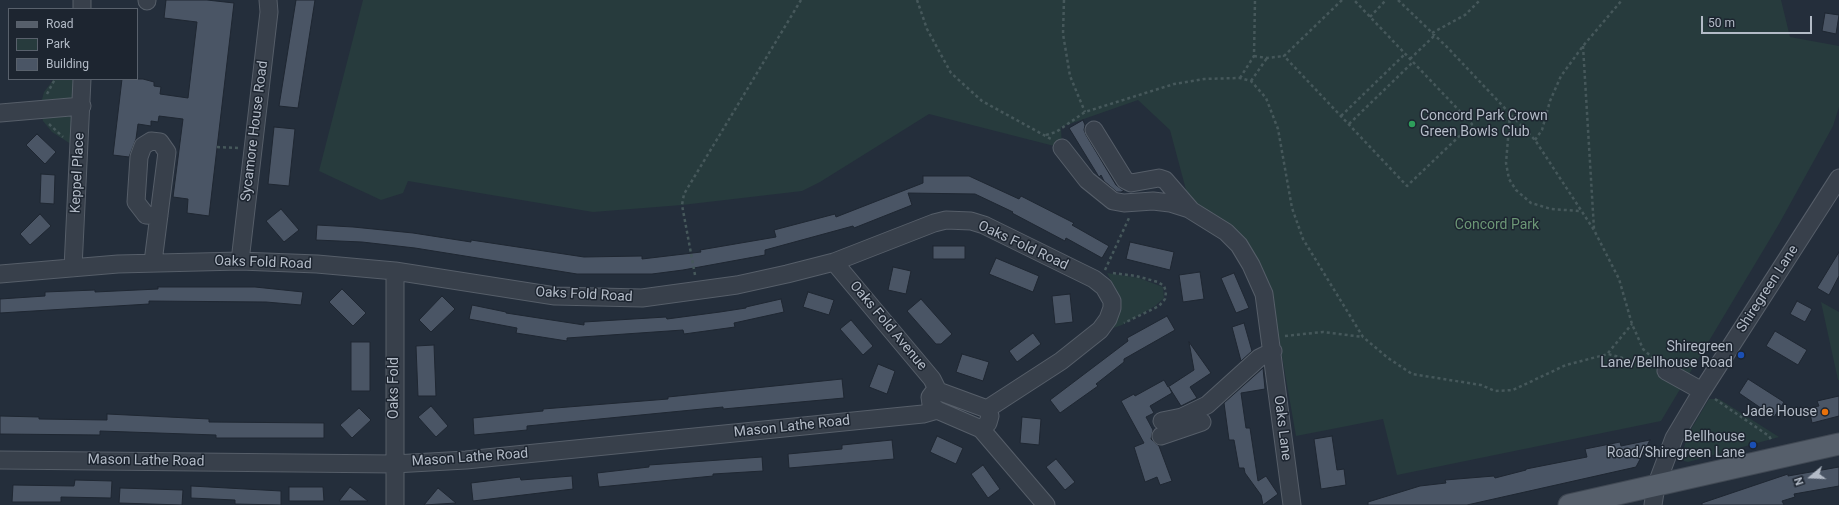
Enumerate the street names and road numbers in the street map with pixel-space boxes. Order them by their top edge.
street label: Sycamore House Road [238,60,272,202]
street label: Keppel Place [68,132,88,214]
street label: Oaks Fold Road [975,218,1071,274]
street label: Shiregreen Lane [1734,242,1802,336]
street label: Oaks Fold Road [214,253,312,273]
street label: Oaks Fold Avenue [846,278,930,374]
street label: Oaks Fold Road [535,284,633,306]
street label: Oaks Fold [386,357,402,419]
street label: Oaks Lane [1270,395,1294,461]
street label: Mason Lathe Road [733,413,851,441]
street label: Mason Lathe Road [411,446,529,470]
street label: Mason Lathe Road [88,452,204,470]

